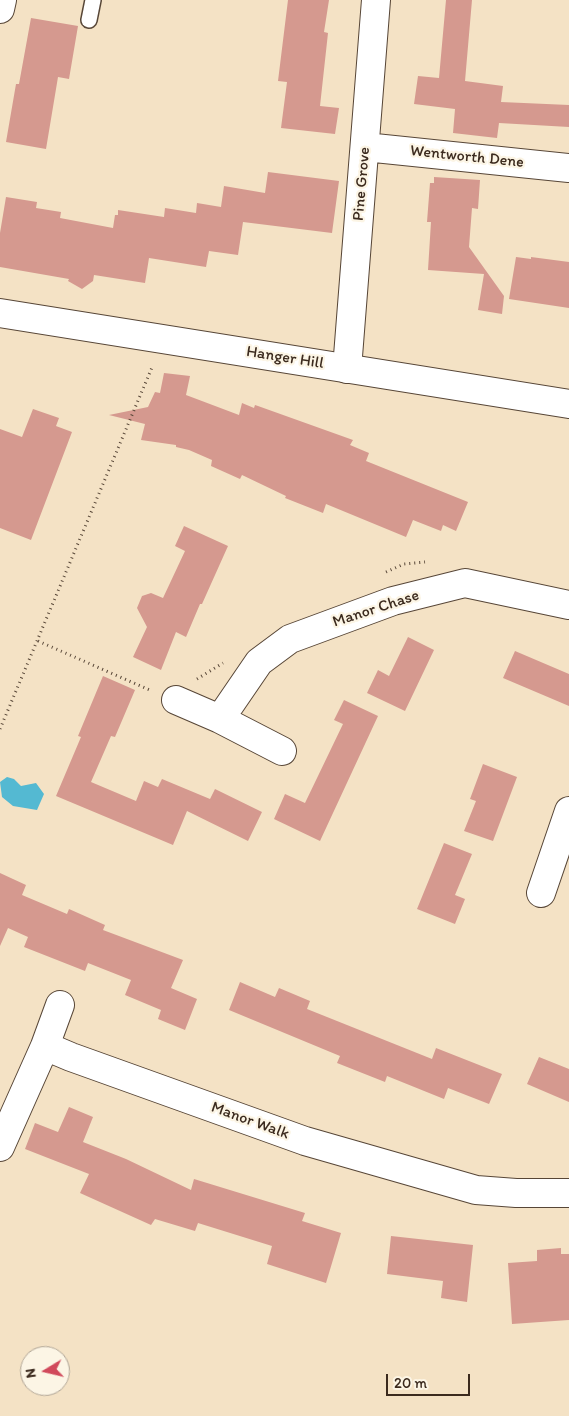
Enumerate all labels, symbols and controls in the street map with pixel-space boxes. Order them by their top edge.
street label: Wentworth Dene [409,141,525,173]
street label: Pine Grove [349,146,375,222]
street label: Hanger Hill [245,342,325,374]
street label: Manor Chase [330,586,422,632]
street label: Manor Walk [208,1098,292,1144]
north arrow [20,1346,70,1396]
scale bar [389,1364,473,1396]
text: N [22,1367,40,1379]
text: 20 m [394,1374,427,1392]

